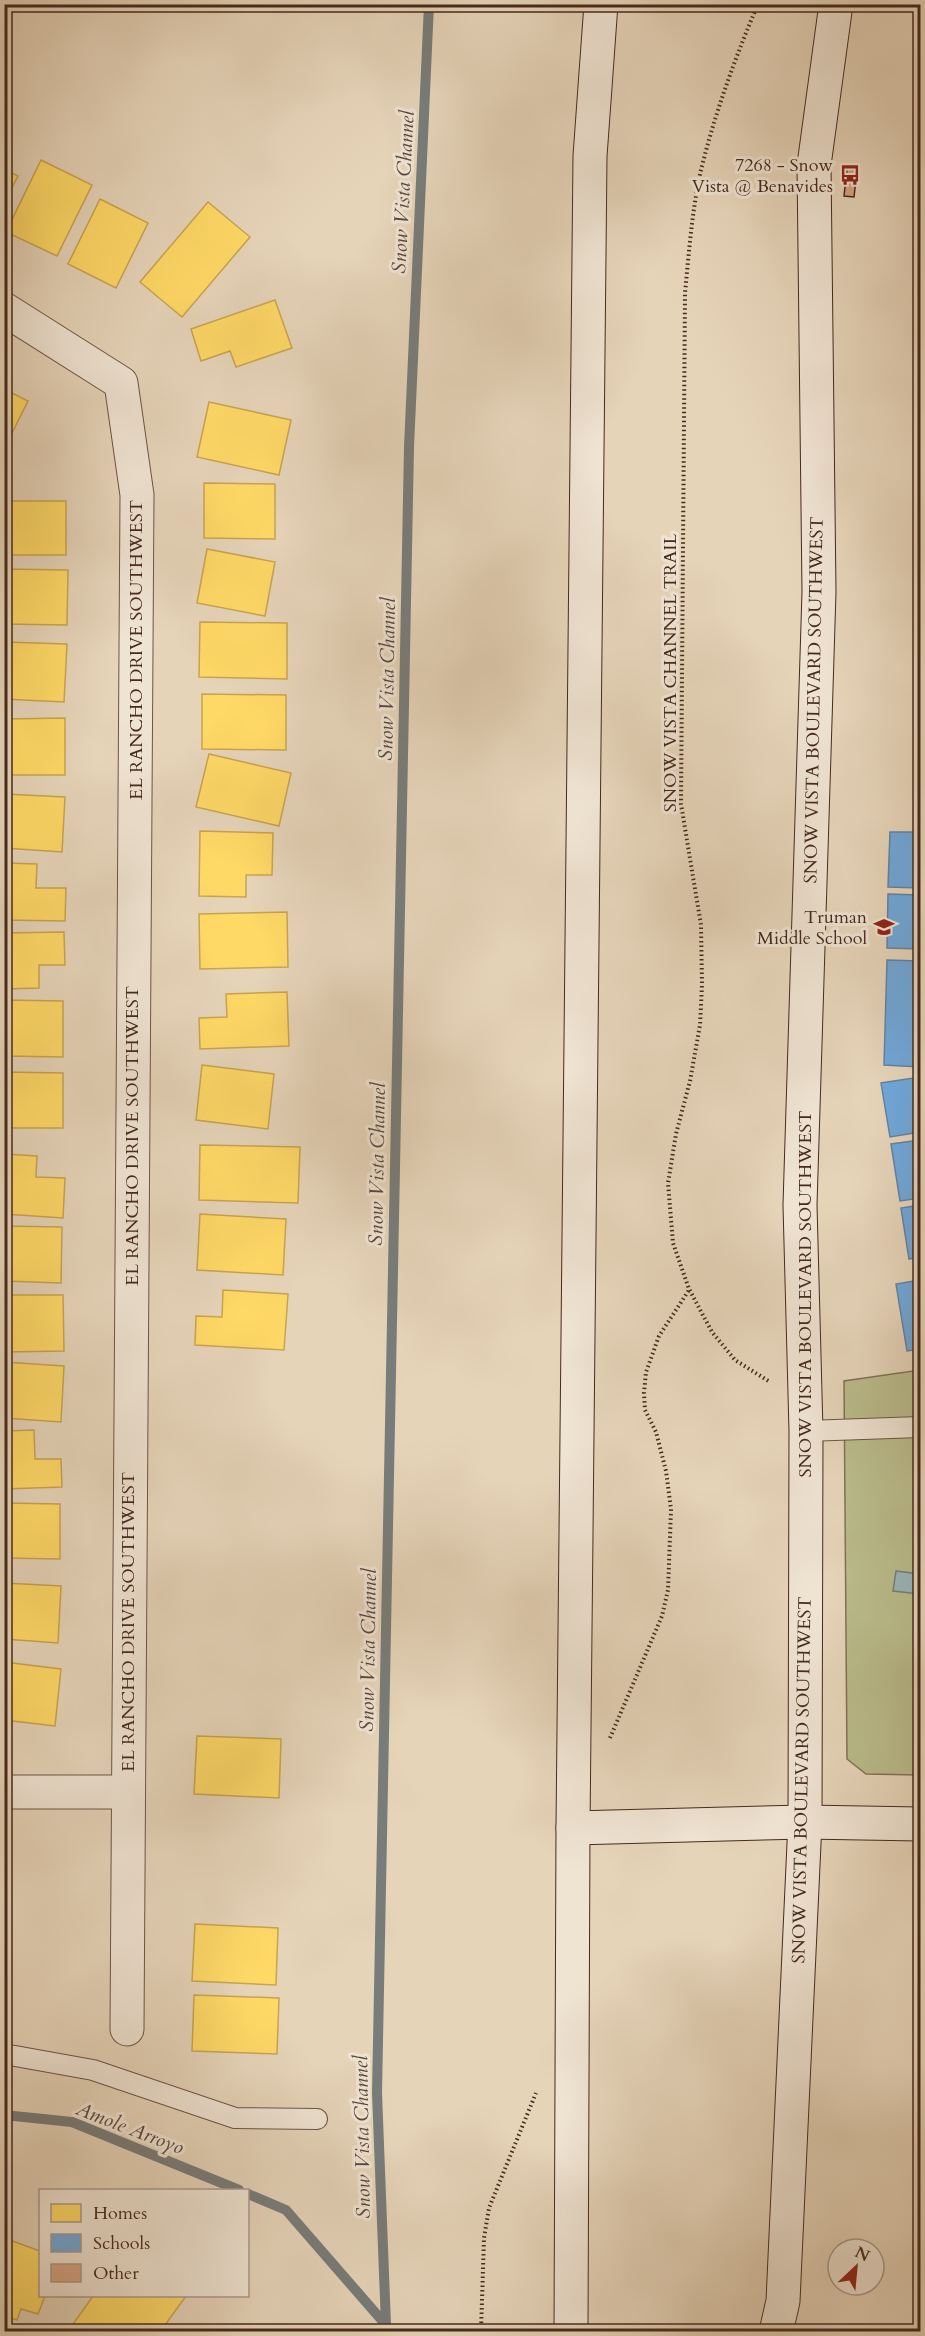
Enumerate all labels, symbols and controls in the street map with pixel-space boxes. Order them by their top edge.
water label: Snow Vista Channel [385,109,421,274]
place label: 7268 - Snow Vista @ Benavides [692,153,834,199]
bus stop icon: 7268 - Snow Vista @ Benavides [838,163,862,187]
street label: EL RANCHO DRIVE SOUTHWEST [124,500,149,800]
street label: SNOW VISTA BOULEVARD SOUTHWEST [798,516,830,884]
street label: SNOW VISTA CHANNEL TRAIL [658,534,683,812]
water label: Snow Vista Channel [372,597,402,761]
place label: Truman Middle School [757,905,868,951]
school or university icon: Truman Middle School [872,915,896,939]
street label: EL RANCHO DRIVE SOUTHWEST [120,986,145,1286]
water label: Snow Vista Channel [362,1082,392,1246]
street label: SNOW VISTA BOULEVARD SOUTHWEST [793,1110,818,1478]
street label: EL RANCHO DRIVE SOUTHWEST [116,1472,141,1772]
water label: Snow Vista Channel [353,1568,383,1732]
street label: SNOW VISTA BOULEVARD SOUTHWEST [786,1596,818,1964]
water label: Snow Vista Channel [347,2055,377,2219]
water label: Amole Arroyo [71,2095,188,2161]
legend [39,2189,249,2297]
text: Homes [93,2201,147,2226]
text: Schools [93,2231,150,2256]
north arrow [826,2237,886,2297]
text: N [851,2241,873,2267]
text: Other [93,2261,139,2286]

